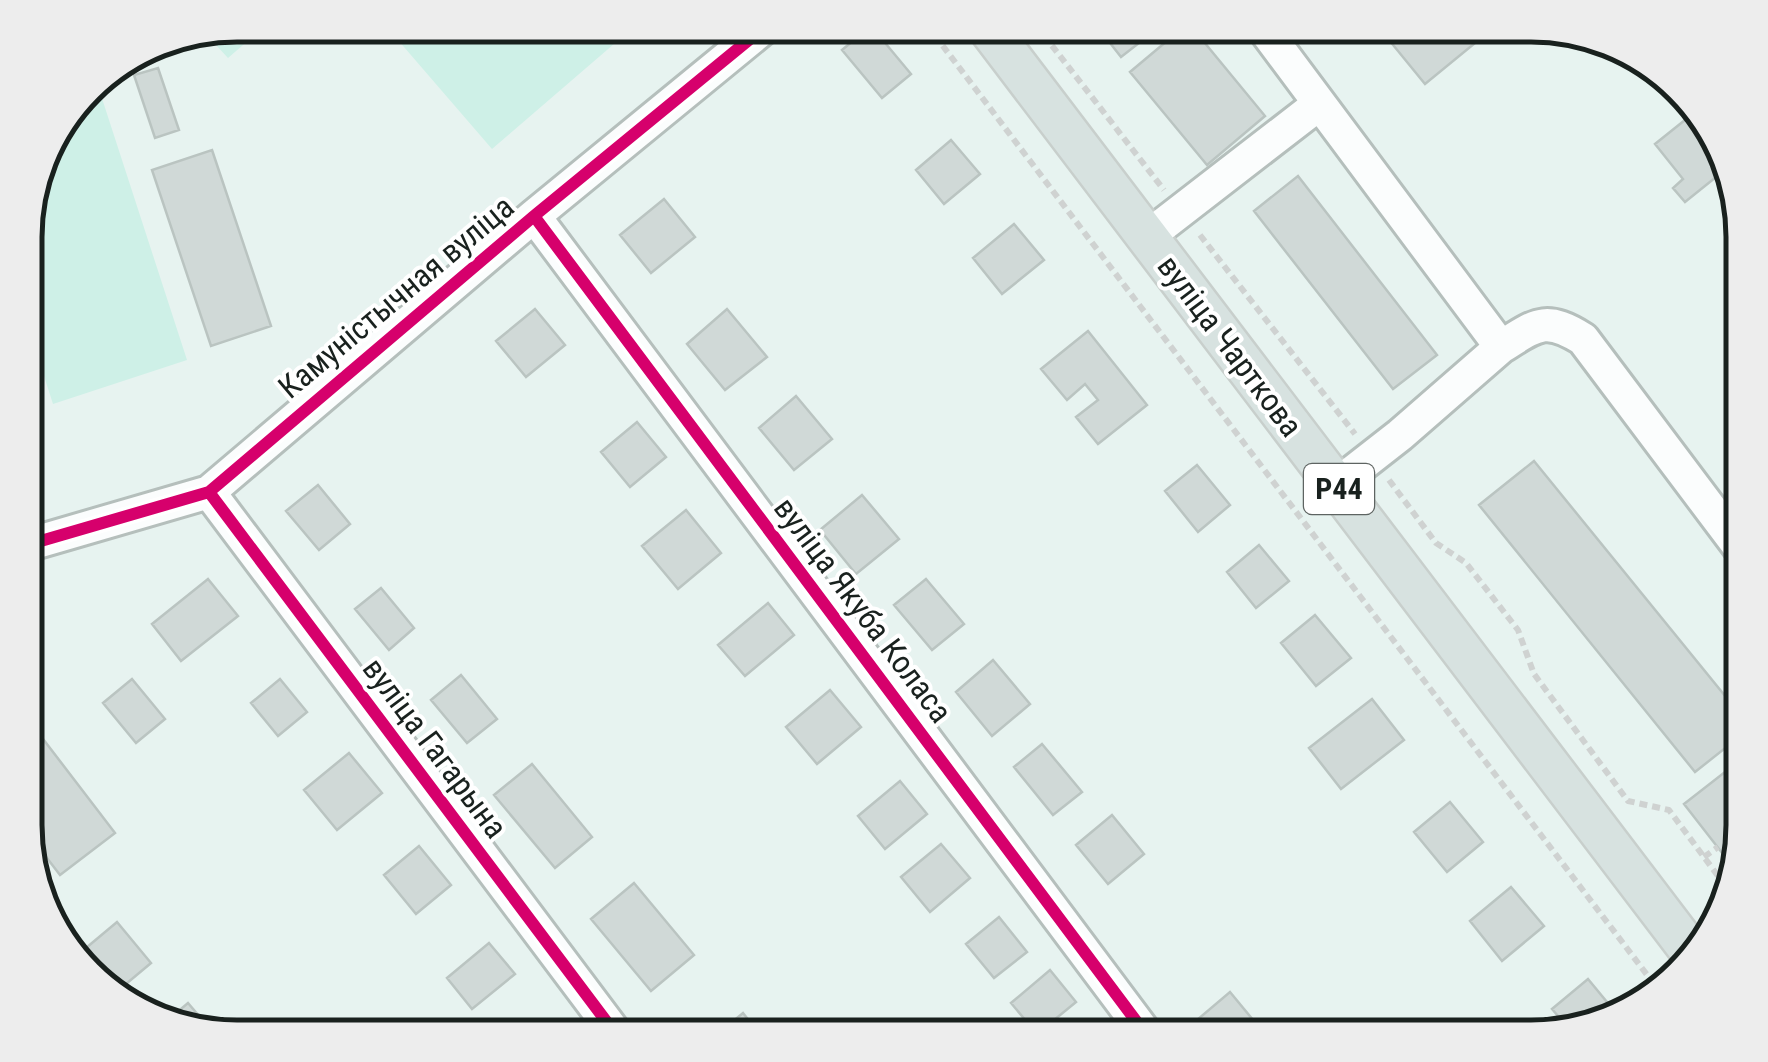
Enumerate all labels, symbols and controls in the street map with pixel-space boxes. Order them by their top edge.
street label: Камуністычная вуліца [271,188,521,406]
street label: вуліца Чарткова [1150,248,1310,444]
road number: Р44 [1304,464,1374,514]
street label: вуліца Якуба Коласа [766,490,960,730]
street label: вуліца Гагарына [355,650,515,846]

